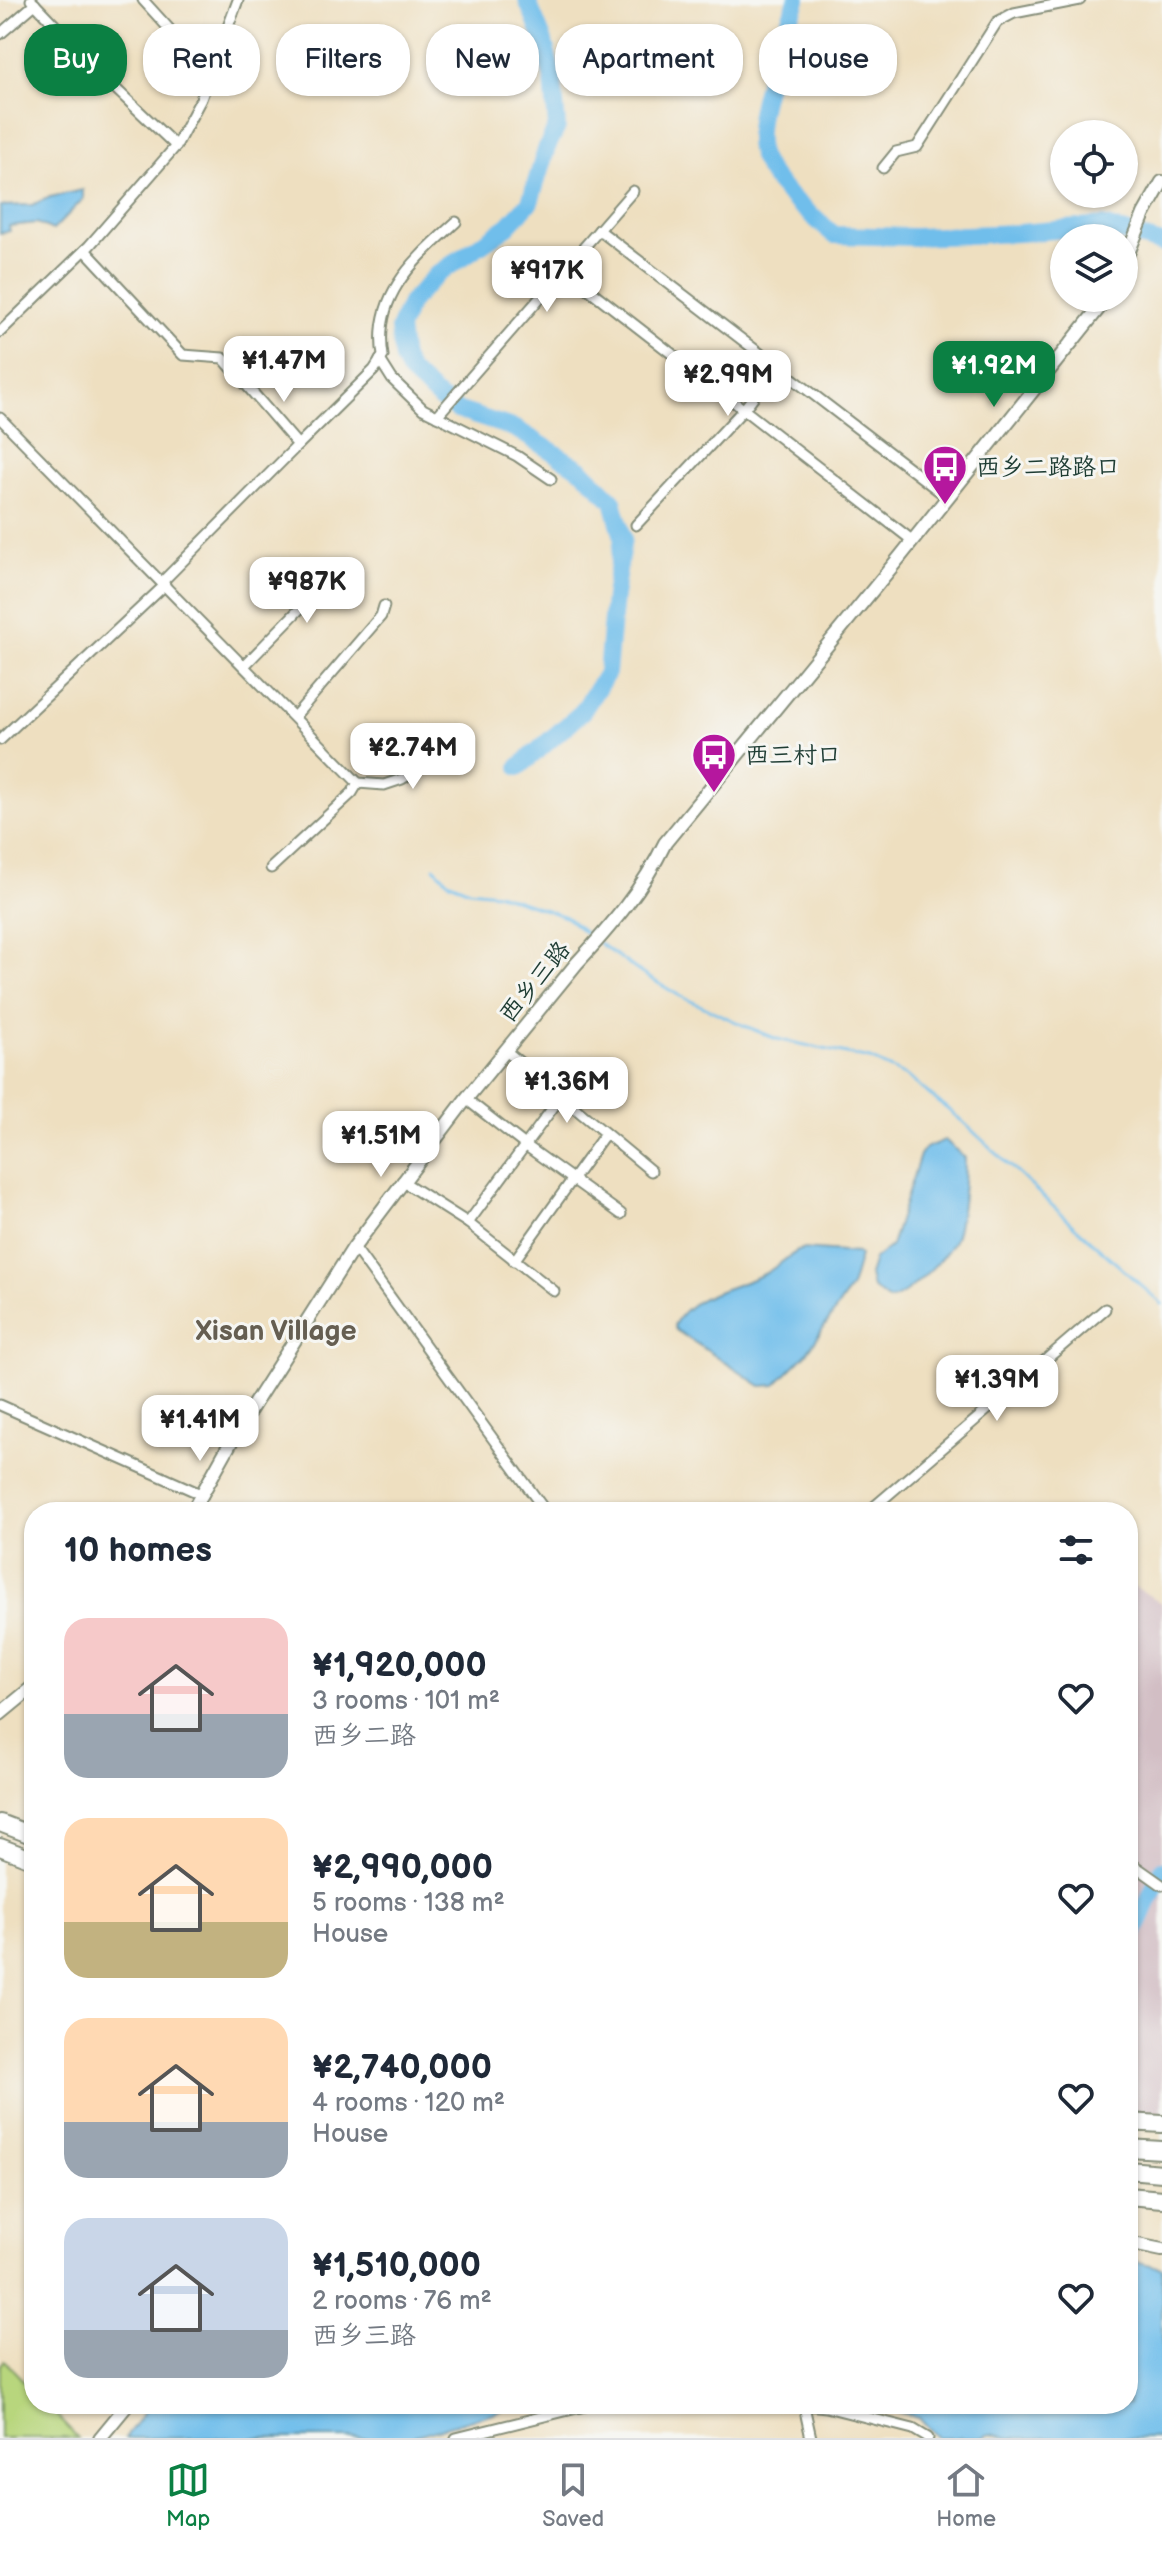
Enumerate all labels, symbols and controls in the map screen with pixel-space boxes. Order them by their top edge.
chip: Buy [24,24,127,96]
chip: Rent [143,24,260,96]
chip: Filters [276,24,410,96]
chip: New [426,24,539,96]
chip: Apartment [555,24,743,96]
chip: House [759,24,897,96]
map controls [1050,120,1138,312]
button: locate [1050,120,1138,208]
button: layers [1050,224,1138,312]
pin: ¥917K [491,246,603,314]
text: ¥917K [510,256,584,287]
pin: ¥1.47M [219,336,349,404]
pin: ¥1.92M [929,341,1059,409]
text: ¥1.47M [242,346,326,377]
pin: ¥2.99M [663,350,793,418]
text: ¥1.92M [951,351,1037,382]
text: ¥2.99M [683,360,773,391]
bus stop icon: 西乡二路路口 [921,443,969,506]
place label: 西乡二路路口 [976,453,1120,482]
pin: ¥987K [251,557,363,625]
text: ¥987K [268,567,346,598]
pin: ¥2.74M [348,723,478,791]
bus stop icon: 西三村口 [690,731,738,794]
text: ¥2.74M [368,733,458,764]
place label: 西三村口 [745,741,841,770]
street label: 西乡三路 [494,936,576,1028]
pin: ¥1.36M [502,1057,632,1125]
text: ¥1.36M [524,1067,610,1098]
pin: ¥1.51M [316,1111,446,1179]
text: ¥1.51M [340,1121,422,1152]
district label: Xisan Village [195,1315,357,1348]
pin: ¥1.39M [932,1355,1062,1423]
text: ¥1.39M [954,1365,1040,1396]
pin: ¥1.41M [135,1395,265,1463]
text: ¥1.41M [160,1405,240,1436]
icon: filters [1054,1528,1098,1572]
text: 10 homes [64,1530,212,1571]
text: ¥1,920,000 [312,1645,487,1686]
icon: home [128,1650,224,1746]
icon: heart [1054,1676,1098,1720]
text: 3 rooms · 101 m² [312,1686,500,1717]
text: 西乡二路 [312,1721,416,1752]
text: ¥2,990,000 [312,1847,493,1888]
icon: home [128,1850,224,1946]
icon: heart [1054,1876,1098,1920]
text: 5 rooms · 138 m² [312,1888,505,1919]
text: House [312,1919,388,1950]
text: ¥2,740,000 [312,2047,492,2088]
icon: home [128,2050,224,2146]
icon: heart [1054,2076,1098,2120]
text: 4 rooms · 120 m² [312,2088,505,2119]
text: House [312,2119,388,2150]
text: ¥1,510,000 [312,2245,481,2286]
icon: home [128,2250,224,2346]
icon: heart [1054,2276,1098,2320]
text: 2 rooms · 76 m² [312,2286,492,2317]
text: 西乡三路 [312,2321,416,2352]
tab: Map [166,2458,210,2533]
tab: Saved [542,2458,604,2533]
tab: Home [936,2458,996,2533]

